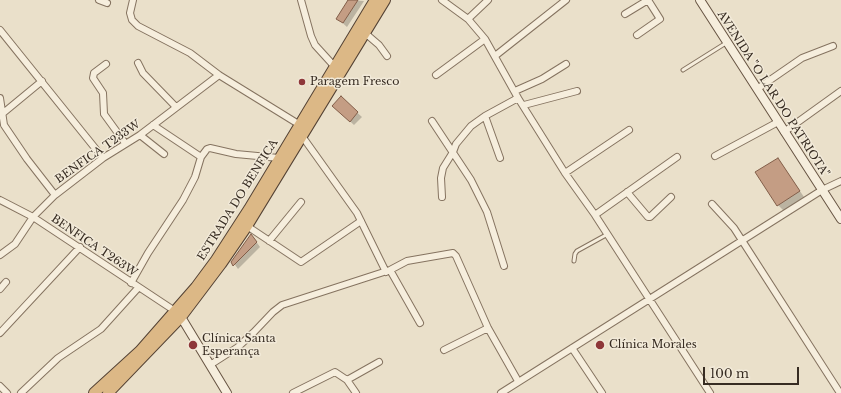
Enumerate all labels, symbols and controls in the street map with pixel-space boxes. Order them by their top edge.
street label: AVENIDA "O LAR DO PATRIOTA" [714,8,832,180]
place label: Paragem Fresco [310,75,399,89]
marker: Paragem Fresco [297,77,307,87]
street label: BENFICA T233W [53,118,143,186]
street label: ESTRADA DO BENFICA [195,137,281,263]
street label: BENFICA T263W [48,212,140,280]
place label: Clínica Santa Esperança [202,332,276,358]
place label: Clínica Morales [609,338,697,352]
marker: Clínica Santa Esperança [187,339,199,351]
marker: Clínica Morales [594,339,606,351]
scale bar [705,359,801,385]
text: 100 m [710,366,749,381]

